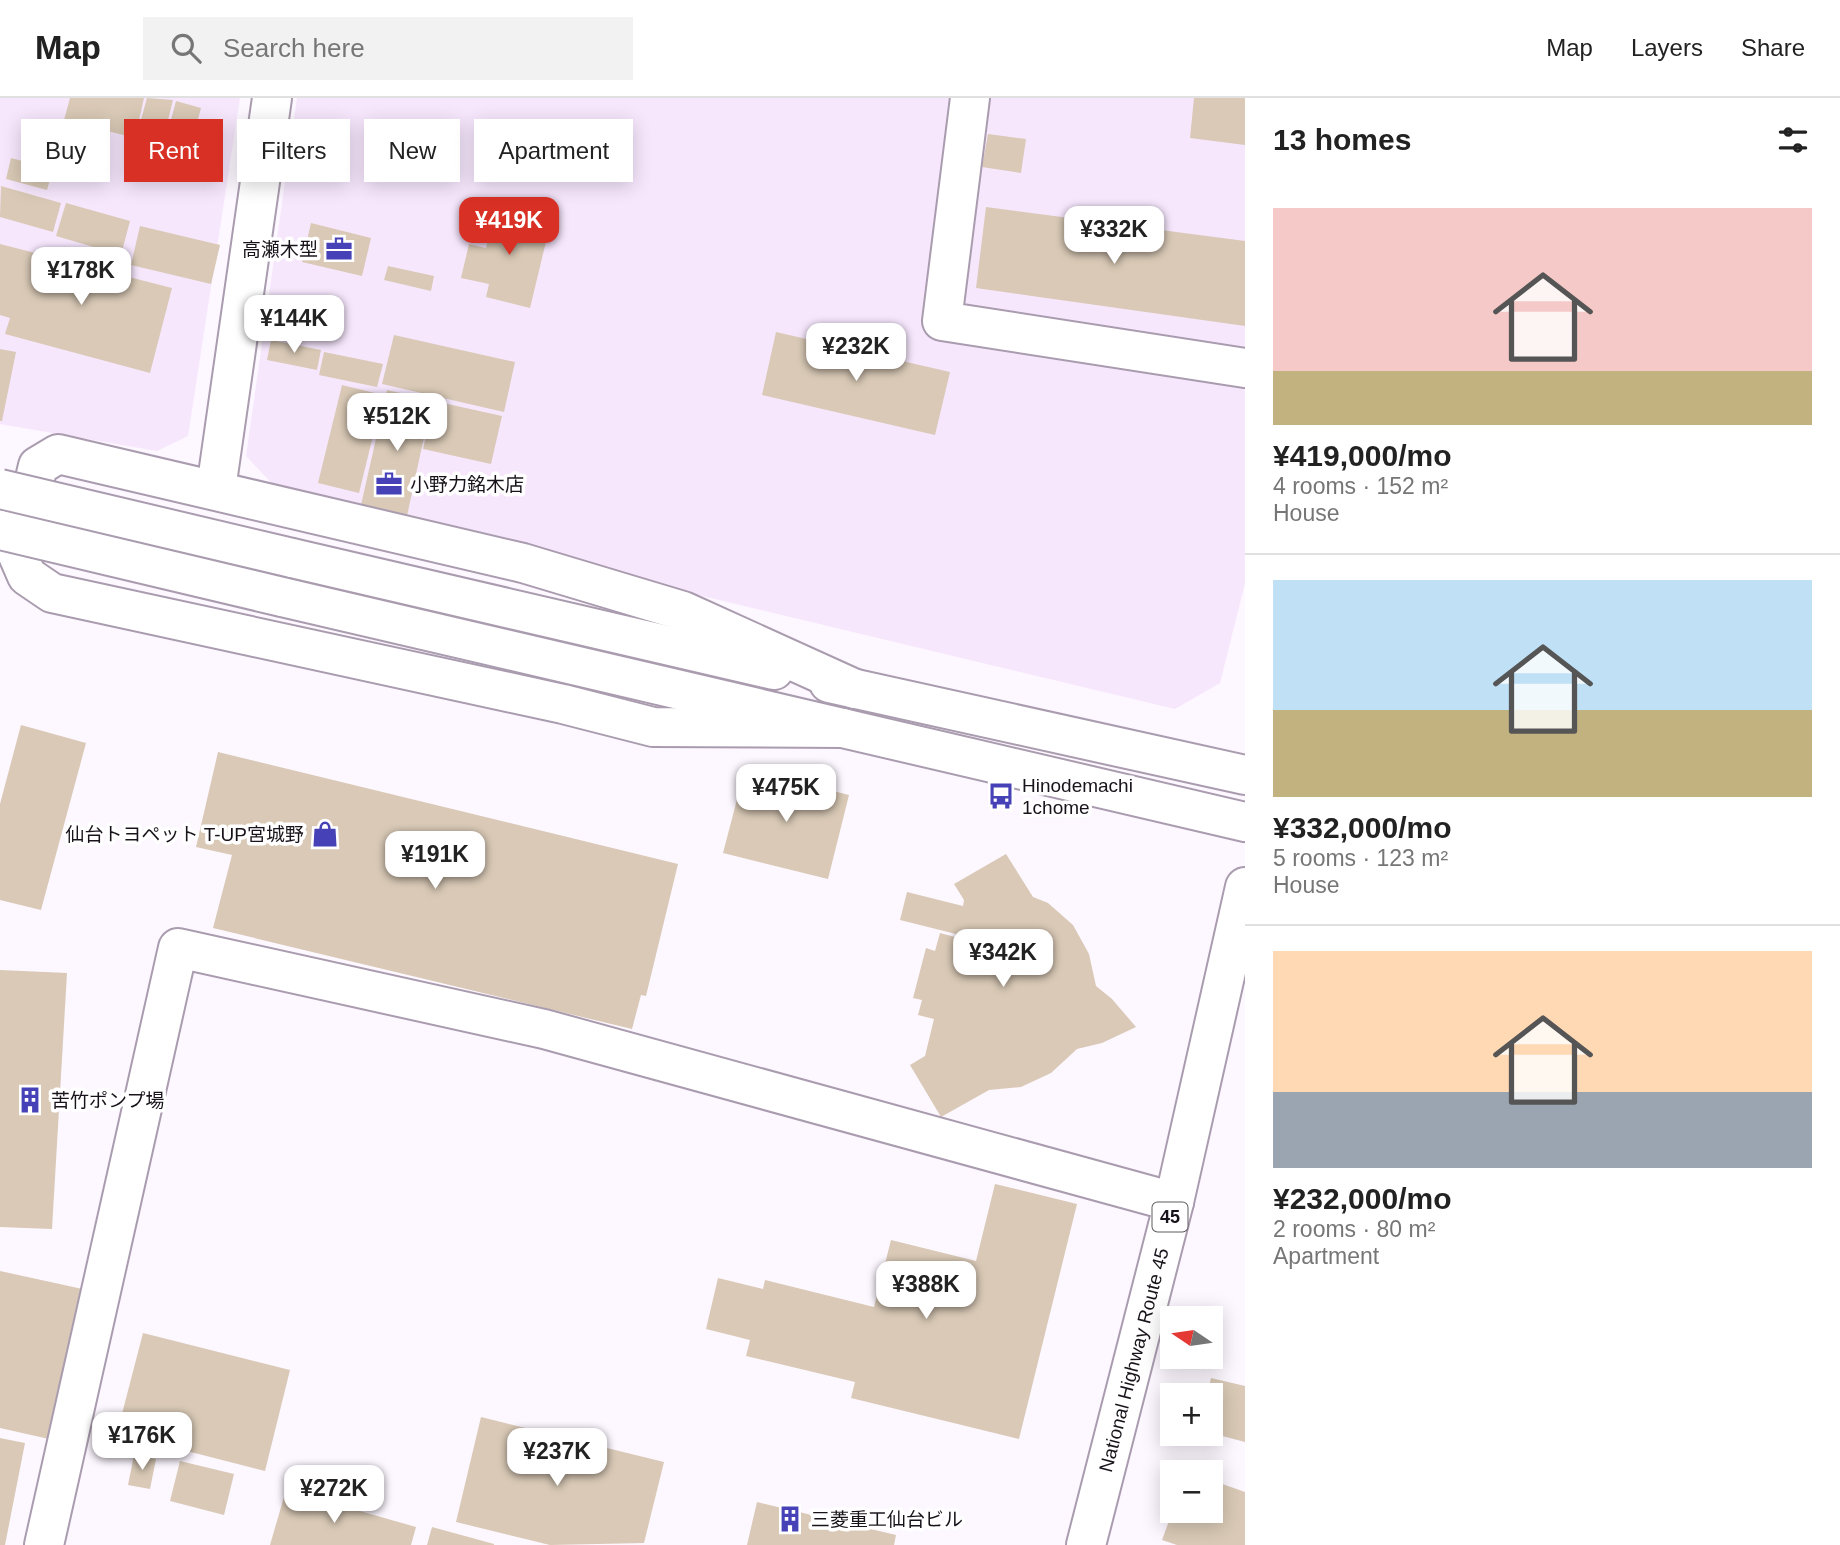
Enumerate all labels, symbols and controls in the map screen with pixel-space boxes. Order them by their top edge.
search box [143,17,633,80]
text: Map [35,29,101,66]
icon: search [167,29,205,67]
text: Search here [223,33,365,63]
text: Map [1546,34,1593,61]
text: Layers [1631,34,1703,61]
text: Share [1741,34,1805,61]
chip: Buy [21,119,110,182]
chip: Rent [124,119,223,182]
chip: Filters [237,119,350,182]
chip: New [364,119,460,182]
chip: Apartment [474,119,633,182]
icon: filters [1774,121,1812,159]
text: 13 homes [1273,123,1411,156]
pin: ¥419K [460,198,558,257]
pin: ¥332K [1065,206,1163,266]
text: ¥419K [475,207,543,233]
text: ¥332K [1080,216,1148,242]
office icon: 高瀬木型 [324,234,354,264]
place label: 高瀬木型 [242,239,318,260]
pin: ¥178K [32,248,130,307]
icon: home [1480,254,1606,380]
text: ¥178K [47,257,115,283]
pin: ¥144K [245,296,343,355]
text: ¥144K [260,305,328,331]
pin: ¥232K [807,324,905,383]
text: ¥232K [822,333,890,359]
pin: ¥512K [348,394,446,453]
text: ¥512K [363,403,431,429]
text: ¥419,000/mo [1273,439,1451,472]
office icon: 小野力銘木店 [374,469,404,499]
text: 4 rooms · 152 m² [1273,473,1448,499]
place label: 小野力銘木店 [410,474,524,495]
text: House [1273,500,1339,526]
icon: home [1480,626,1606,752]
pin: ¥475K [737,764,835,824]
text: ¥475K [752,774,820,800]
place label: Hinodemachi 1chome [1022,775,1133,818]
bus stop icon: Hinodemachi 1chome [986,781,1016,811]
text: ¥332,000/mo [1273,811,1451,844]
shop icon: 仙台トヨペット T-UP宮城野 [310,819,340,849]
place label: 仙台トヨペット T-UP宮城野 [65,824,304,845]
pin: ¥191K [386,832,484,891]
text: ¥191K [401,841,469,867]
text: 5 rooms · 123 m² [1273,845,1448,871]
text: House [1273,872,1339,898]
pin: ¥342K [954,930,1052,989]
text: ¥342K [969,939,1037,965]
icon: home [1480,997,1606,1123]
building icon: 苦竹ポンプ場 [15,1085,45,1115]
place label: 苦竹ポンプ場 [51,1090,164,1111]
text: ¥232,000/mo [1273,1182,1451,1215]
road number: 45 [1152,1202,1188,1232]
text: 2 rooms · 80 m² [1273,1216,1435,1242]
text: Apartment [1273,1243,1379,1269]
street label: National Highway Route 45 [1095,1246,1172,1474]
pin: ¥388K [877,1262,975,1321]
text: ¥388K [892,1271,960,1297]
north arrow [1160,1306,1223,1368]
map controls [1160,1306,1223,1523]
button: + [1160,1383,1223,1446]
pin: ¥176K [93,1412,191,1472]
text: ¥176K [108,1422,176,1448]
pin: ¥237K [508,1428,606,1488]
text: ¥237K [523,1438,591,1464]
button: − [1160,1460,1223,1523]
pin: ¥272K [285,1466,383,1525]
text: ¥272K [300,1475,368,1501]
building icon: 三菱重工仙台ビル [775,1504,805,1534]
place label: 三菱重工仙台ビル [811,1509,963,1530]

